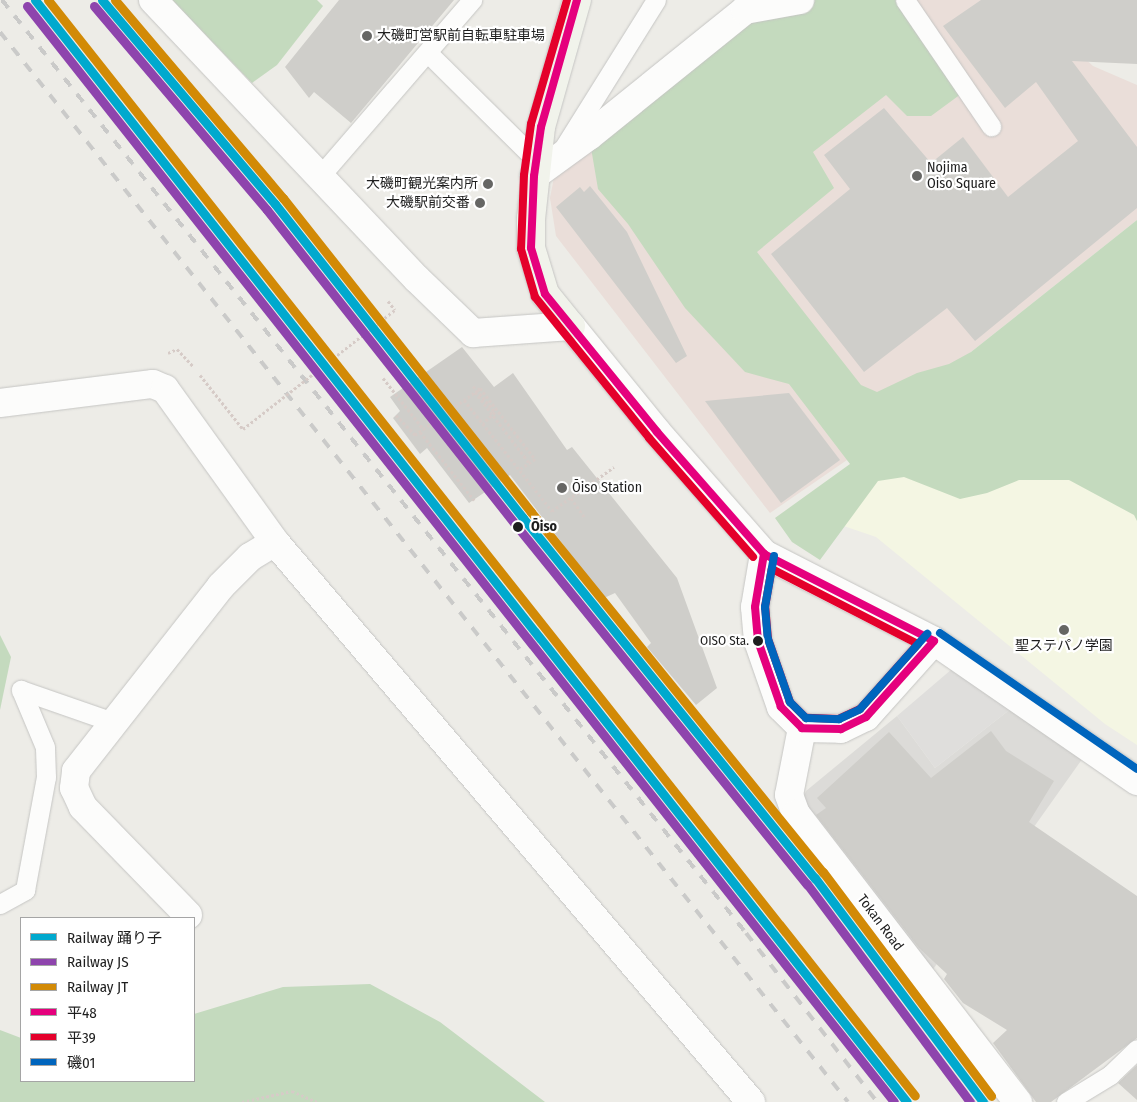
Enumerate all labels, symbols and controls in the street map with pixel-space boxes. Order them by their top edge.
place label: 大磯町営駅前自転車駐車場 [377,28,545,44]
marker: 大磯町営駅前自転車駐車場 [361,30,373,42]
place label: Nojima Oiso Square [927,160,996,192]
marker: Nojima Oiso Square [911,170,923,182]
place label: 大磯町観光案内所 [366,176,478,192]
marker: 大磯町観光案内所 [482,178,494,190]
place label: 大磯駅前交番 [386,195,470,211]
marker: 大磯駅前交番 [474,197,486,209]
place label: Ōiso Station [572,480,642,496]
marker: Ōiso Station [556,482,568,494]
marker: Ōiso [509,518,527,536]
place label: Ōiso [531,519,557,535]
marker: 聖ステパノ学園 [1058,624,1070,636]
place label: OISO Sta. [700,633,749,649]
marker: OISO Sta. [753,636,763,646]
place label: 聖ステパノ学園 [1015,638,1113,654]
street label: Tokan Road [853,892,907,954]
legend [20,917,195,1082]
text: Railway 踊り子 [67,929,162,947]
text: Railway JS [67,953,129,971]
text: Railway JT [67,978,128,996]
text: 平48 [67,1004,97,1022]
text: 平39 [67,1029,96,1047]
text: 磯01 [67,1054,95,1072]

